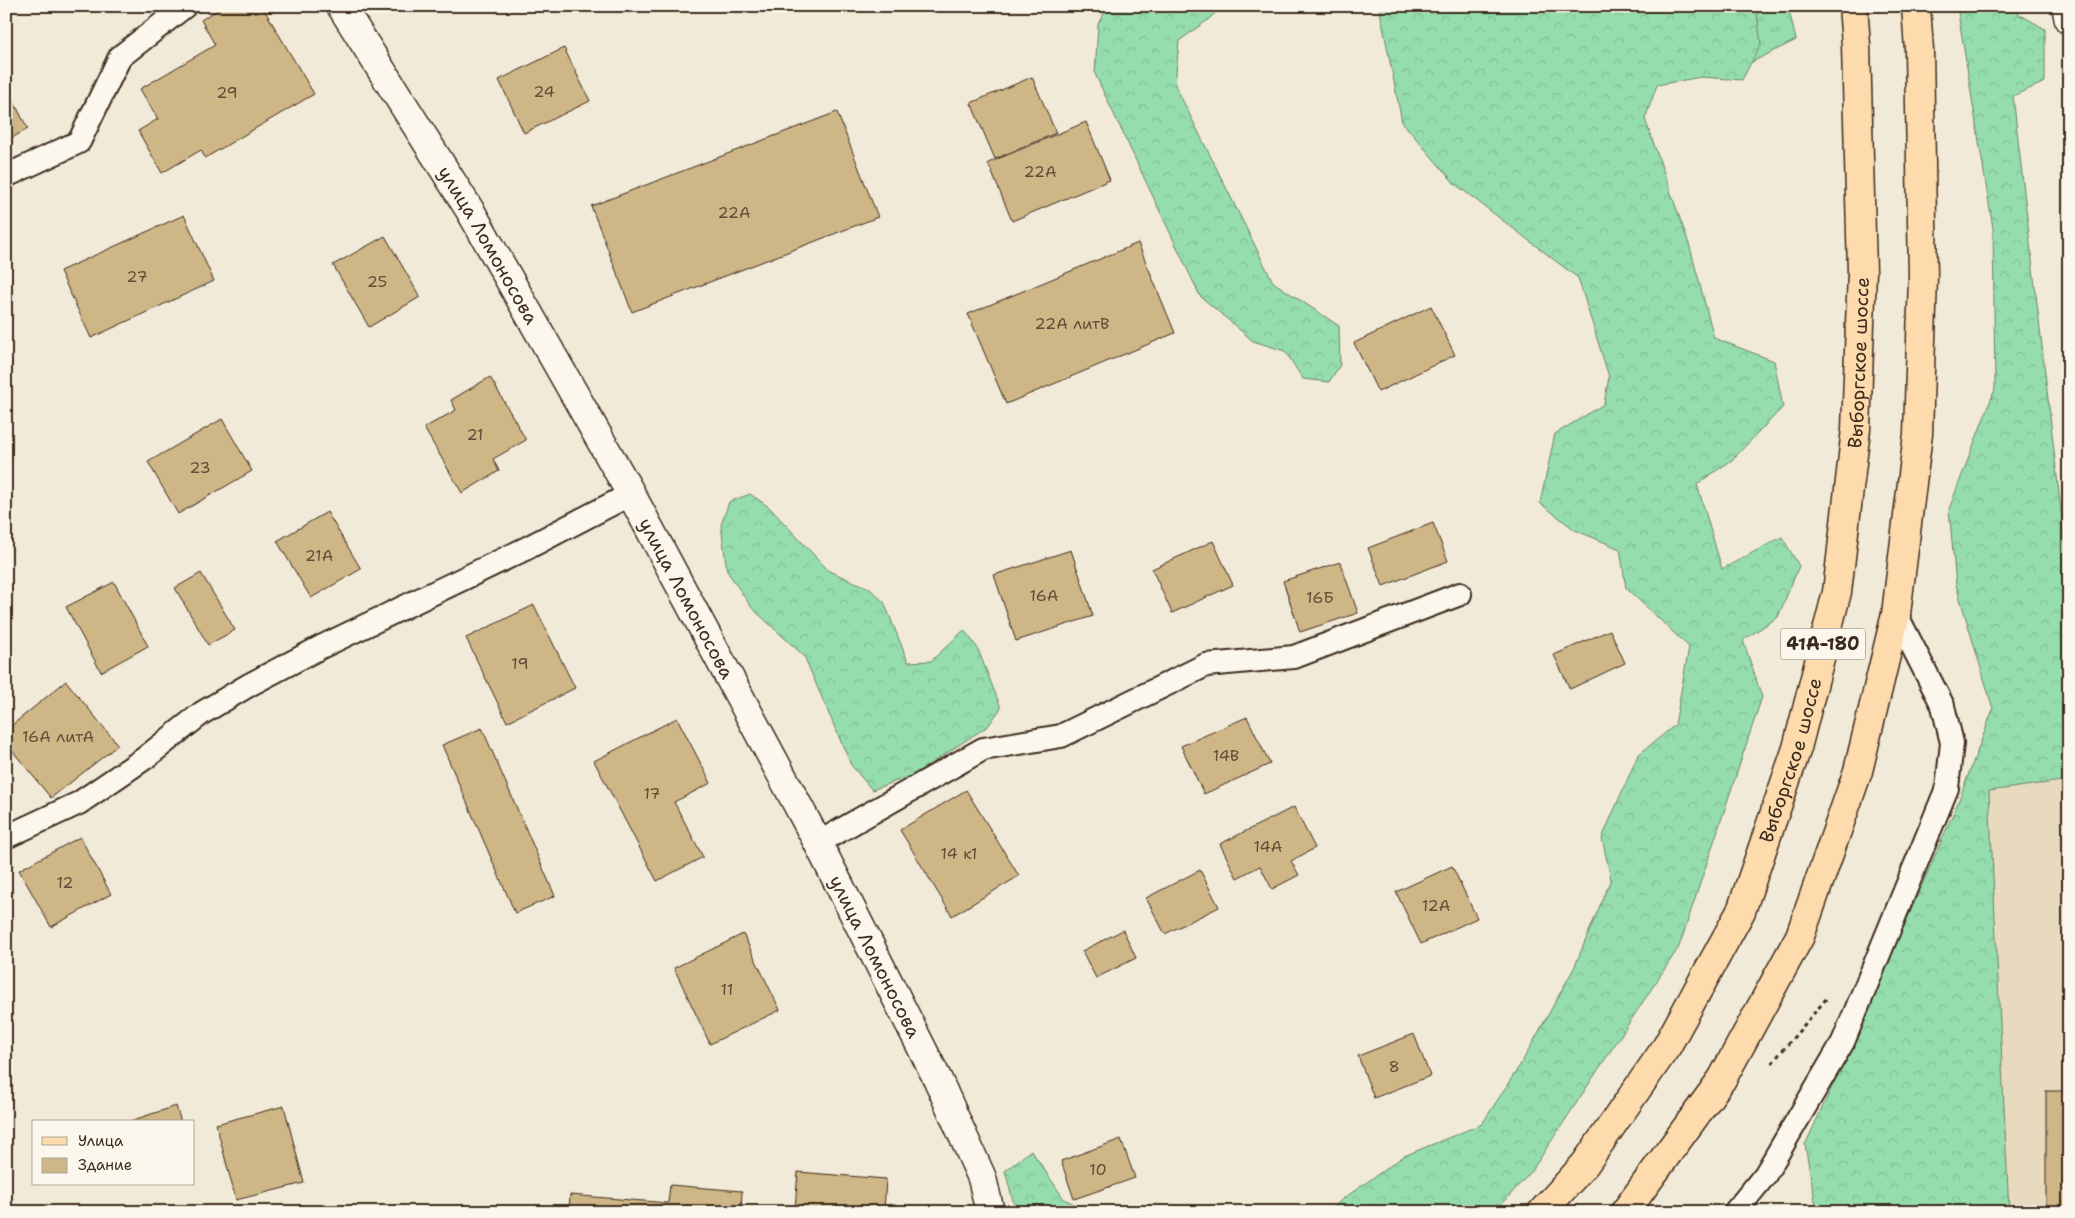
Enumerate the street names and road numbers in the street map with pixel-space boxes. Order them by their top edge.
street label: улица Ломоносова [432,161,544,329]
street label: Выборгское шоссе [1842,277,1875,450]
street label: улица Ломоносова [633,514,740,683]
road number: 41А-180 [1780,629,1866,660]
street label: Выборгское шоссе [1753,675,1828,846]
street label: улица Ломоносова [823,871,927,1042]

